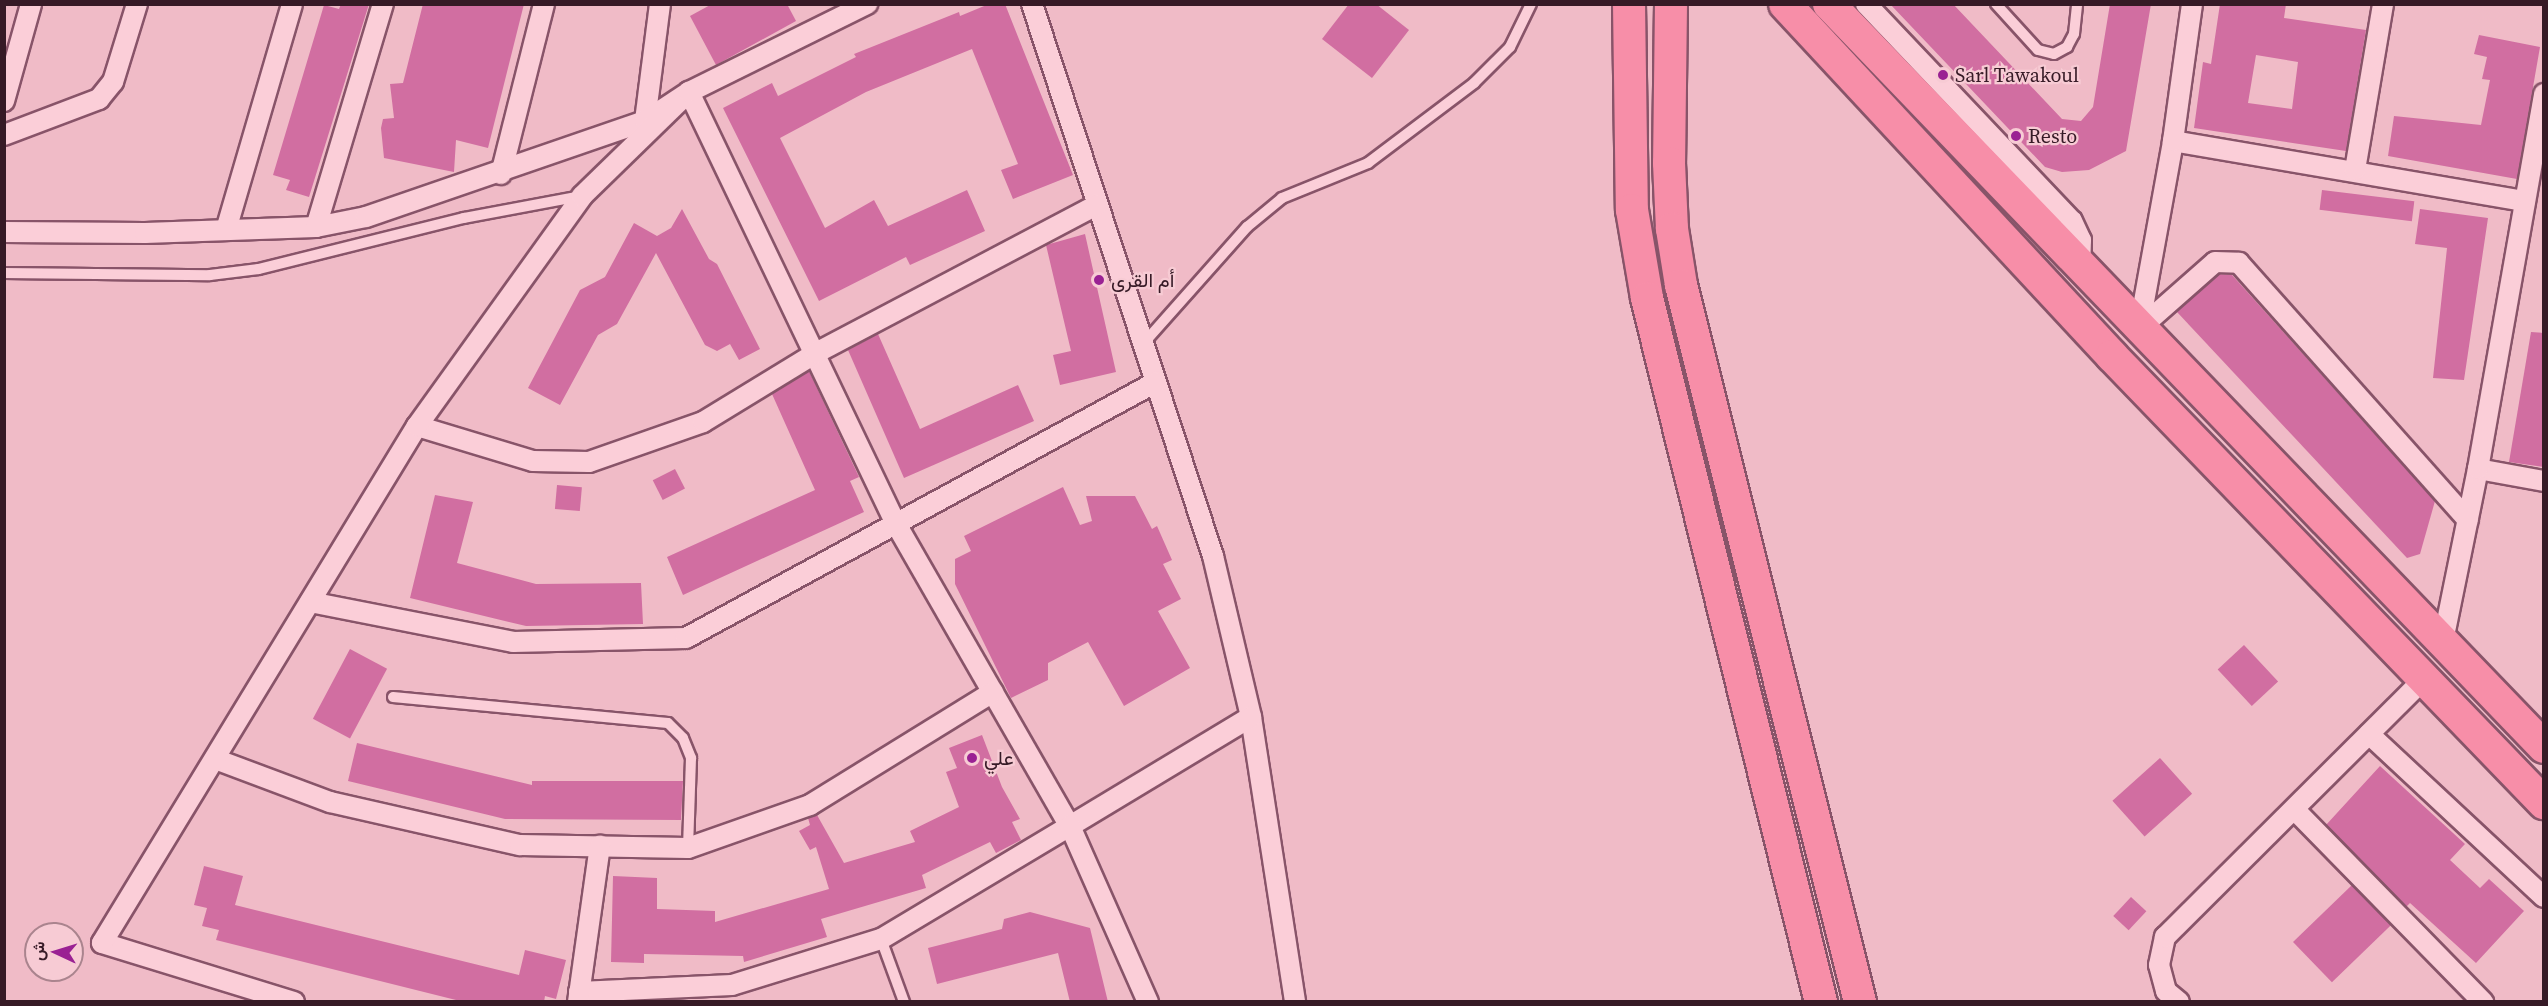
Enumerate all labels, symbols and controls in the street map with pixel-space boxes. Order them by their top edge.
place label: Sarl Tawakoul [1955,63,2079,87]
marker: Sarl Tawakoul [1936,68,1950,82]
place label: Resto [2028,124,2077,148]
marker: Resto [2009,129,2023,143]
place label: أم القرى [1111,268,1174,292]
marker: أم القرى [1092,273,1106,287]
place label: علي [984,746,1014,770]
marker: علي [965,751,979,765]
north arrow [24,922,84,982]
text: ش [26,941,50,961]

